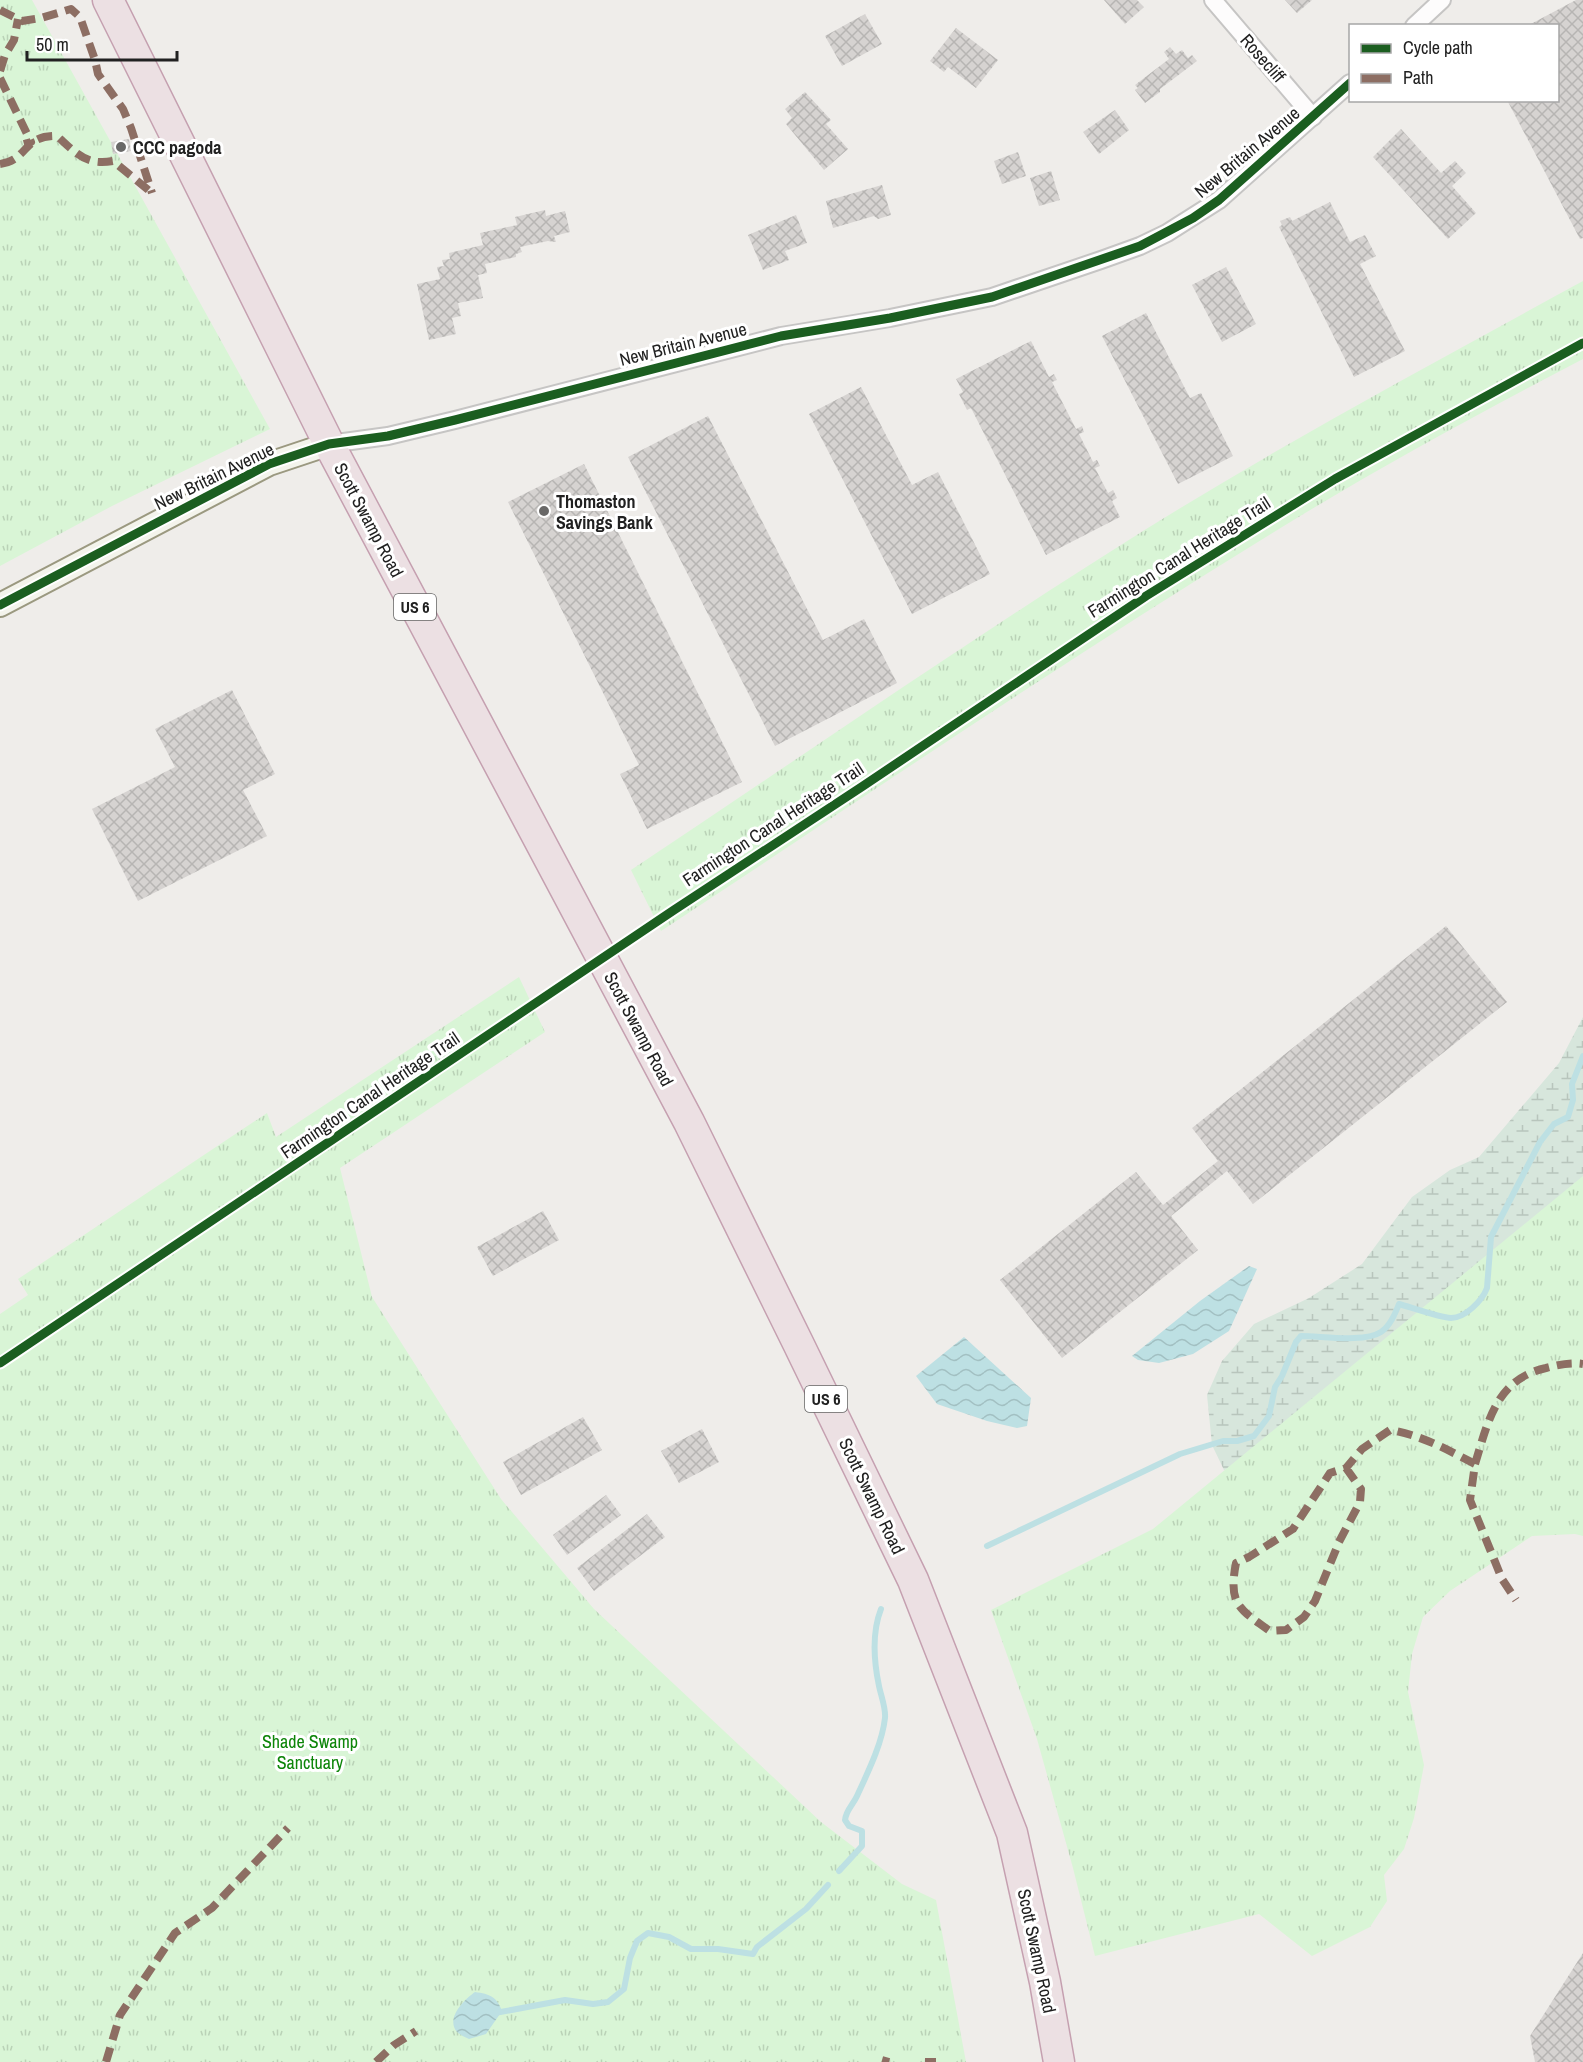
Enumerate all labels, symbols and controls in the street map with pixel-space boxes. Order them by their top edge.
scale bar [27,24,177,62]
legend [1349,24,1559,102]
street label: Rosecliff [1235,28,1291,88]
text: 50 m [36,32,69,57]
text: Cycle path [1403,35,1473,60]
text: Path [1403,65,1433,90]
street label: New Britain Avenue [1189,101,1305,203]
place label: CCC pagoda [133,135,222,160]
marker: CCC pagoda [114,140,128,154]
street label: New Britain Avenue [617,316,749,372]
street label: New Britain Avenue [150,436,278,516]
street label: Scott Swamp Road [328,458,410,582]
place label: Thomaston Savings Bank [556,489,654,535]
street label: Farmington Canal Heritage Trail [1083,491,1275,623]
marker: Thomaston Savings Bank [537,504,551,518]
road number: US 6 [394,594,436,620]
street label: Farmington Canal Heritage Trail [678,756,868,892]
street label: Scott Swamp Road [598,967,680,1091]
street label: Farmington Canal Heritage Trail [276,1026,464,1164]
road number: US 6 [805,1386,847,1412]
street label: Scott Swamp Road [833,1434,911,1558]
park label: Shade Swamp Sanctuary [262,1729,358,1775]
street label: Scott Swamp Road [1012,1887,1062,2015]

